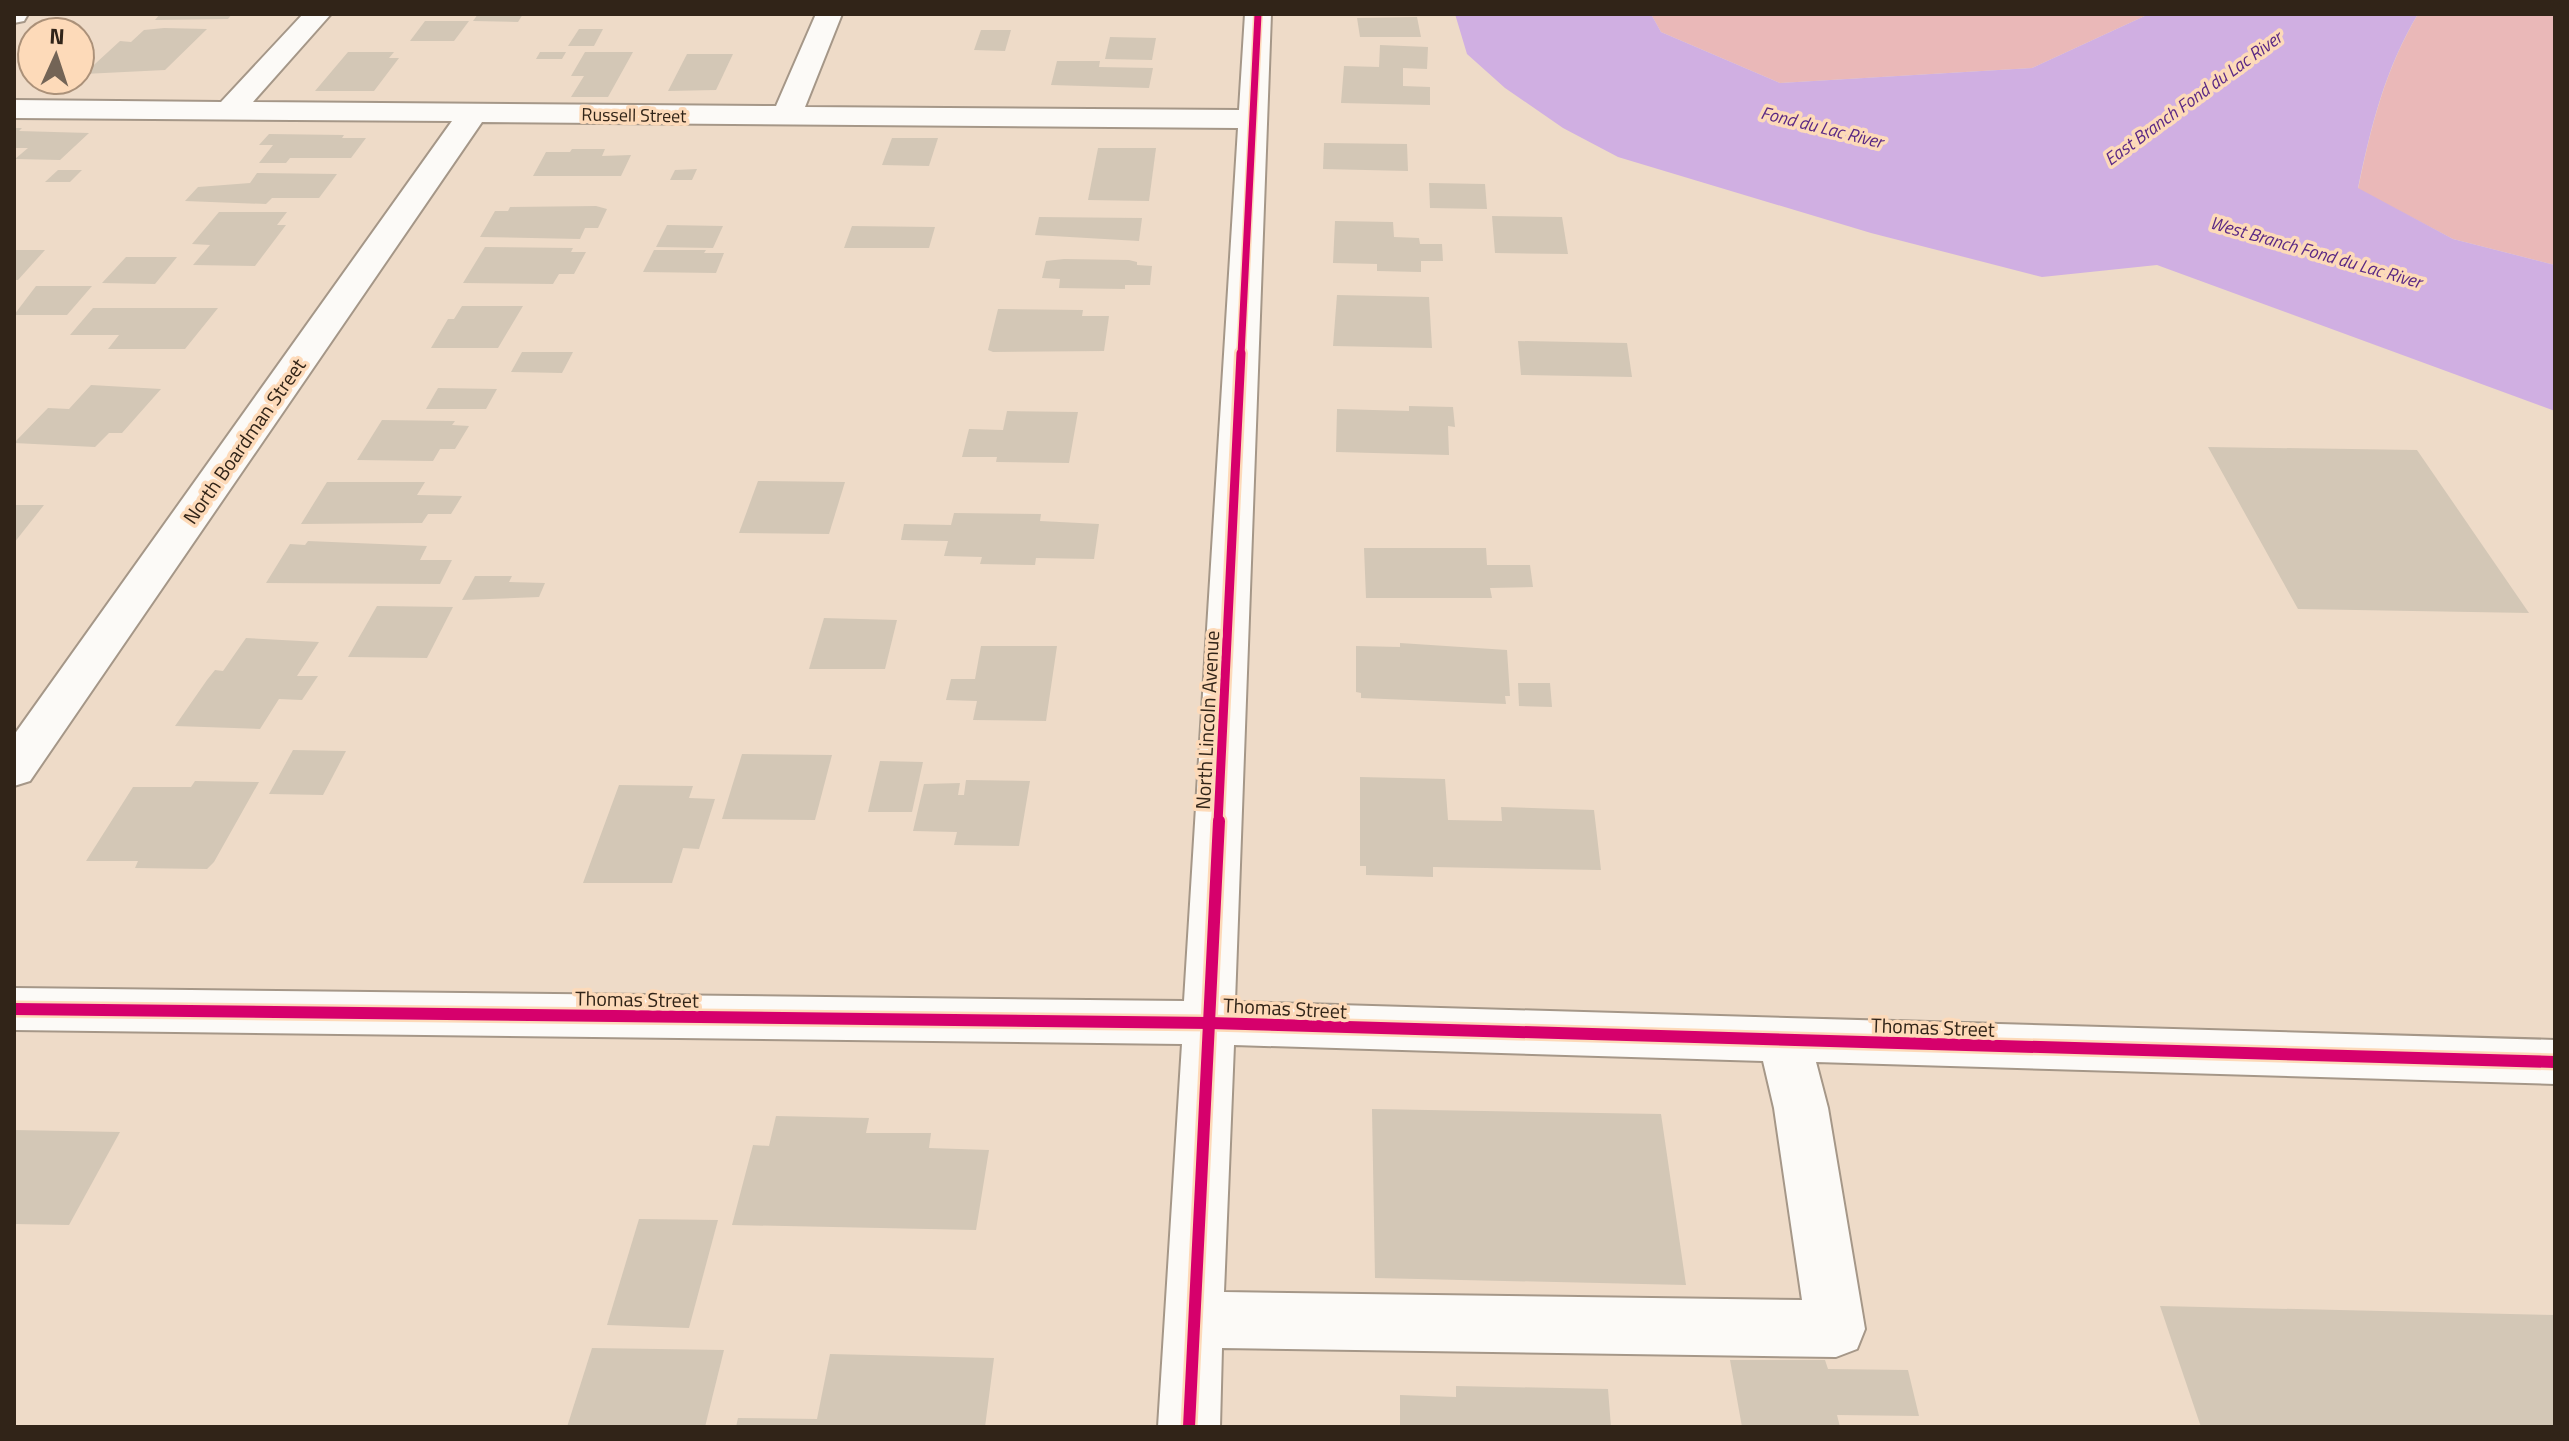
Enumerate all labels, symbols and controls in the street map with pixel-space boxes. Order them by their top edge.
north arrow [16,16,96,96]
text: N [49,19,66,53]
water label: East Branch Fond du Lac River [2098,23,2289,172]
water label: Fond du Lac River [1758,99,1888,156]
street label: Russell Street [581,101,687,129]
water label: West Branch Fond du Lac River [2207,209,2427,296]
street label: North Boardman Street [175,352,313,530]
street label: North Lincoln Avenue [1187,630,1227,810]
street label: Thomas Street [575,982,699,1016]
street label: Thomas Street [1222,989,1348,1027]
street label: Thomas Street [1871,1009,1995,1045]

